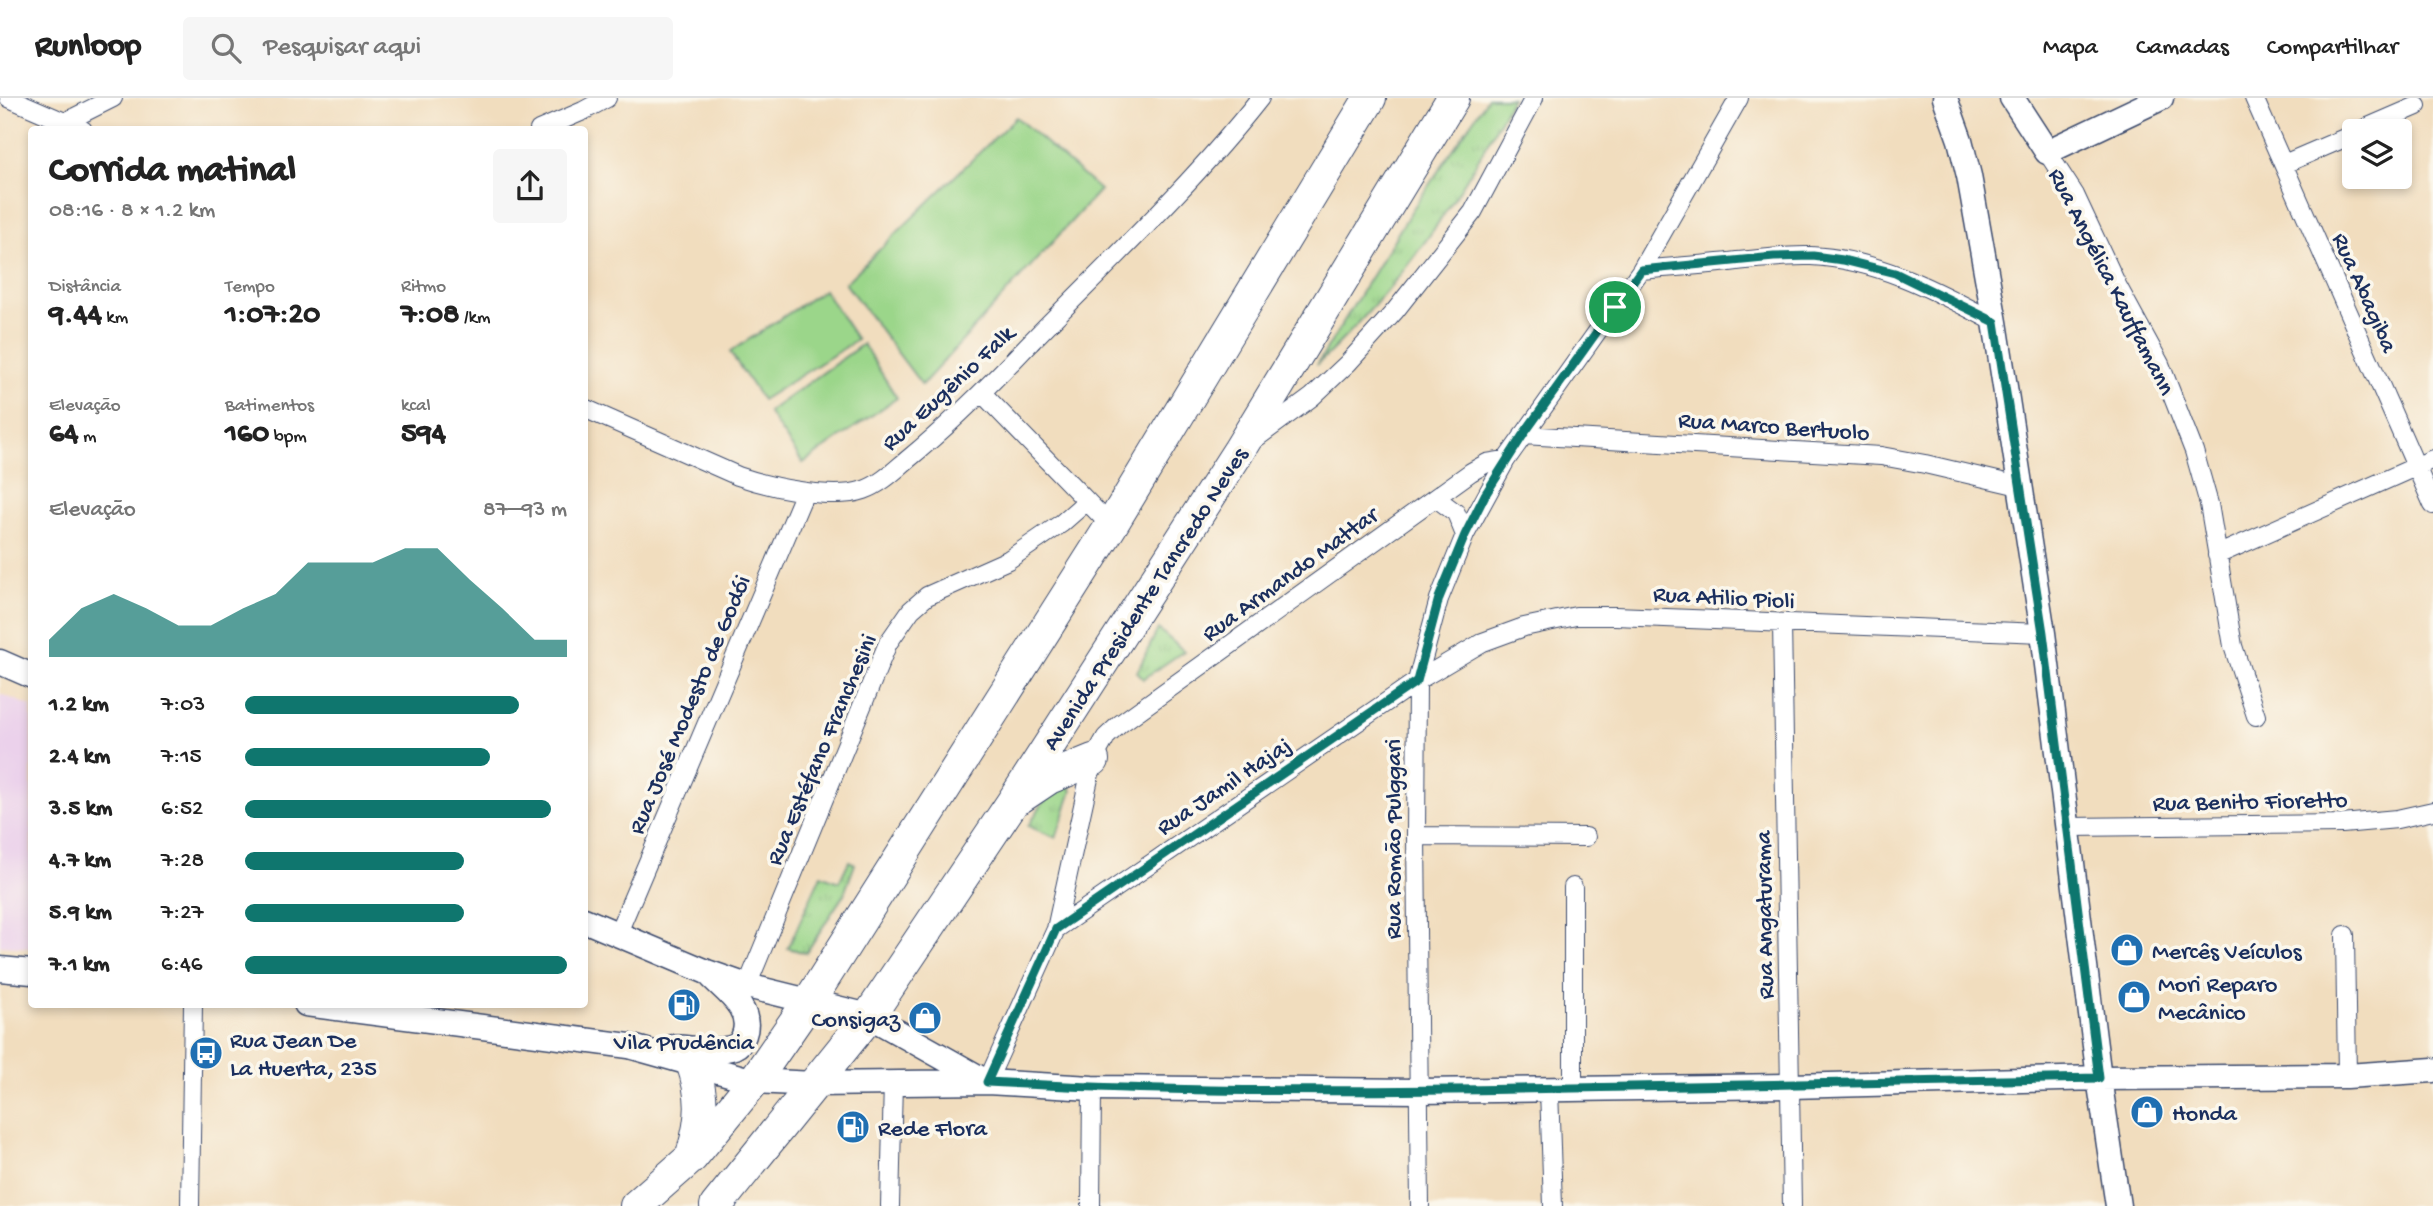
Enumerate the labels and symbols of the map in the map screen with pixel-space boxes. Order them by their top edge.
street label: Rua Angélica Kauffamann [2040,164,2180,402]
street label: Rua Abagiba [2324,229,2402,358]
pin [1585,277,1645,337]
street label: Rua Eugênio Falk [877,319,1024,459]
street label: Rua Marco Bertuolo [1677,407,1871,450]
street label: Avenida Presidente Tancredo Neves [1038,442,1257,757]
street label: Rua Armando Mattar [1197,501,1387,650]
street label: Rua José Modesto de Godói [623,571,759,839]
street label: Rua Atilio Pioli [1652,581,1795,618]
street label: Rua Estéfano Franchesini [761,630,885,870]
street label: Rua Jamil Hajaj [1152,732,1298,844]
street label: Rua Romão Pulggari [1381,739,1410,939]
street label: Rua Benito Fioretto [2152,787,2348,820]
street label: Rua Angaturama [1751,830,1782,999]
shop icon: Mercês Veículos [2108,931,2146,969]
place label: Mercês Veículos [2152,939,2303,968]
place label: Mori Reparo Mecânico [2158,972,2278,1029]
shop icon: Mori Reparo Mecânico [2115,978,2153,1016]
fuel station icon: Vila Prudência [665,986,703,1024]
shop icon: Consigaz [906,999,944,1037]
place label: Consigaz [812,1007,901,1036]
place label: Rua Jean De La Huerta, 235 [230,1028,377,1085]
place label: Vila Prudência [613,1030,755,1059]
bus stop icon: Rua Jean De La Huerta, 235 [187,1034,225,1072]
shop icon: Honda [2128,1093,2166,1131]
place label: Honda [2172,1101,2238,1130]
fuel station icon: Rede Flora [834,1108,872,1146]
place label: Rede Flora [878,1116,988,1145]

